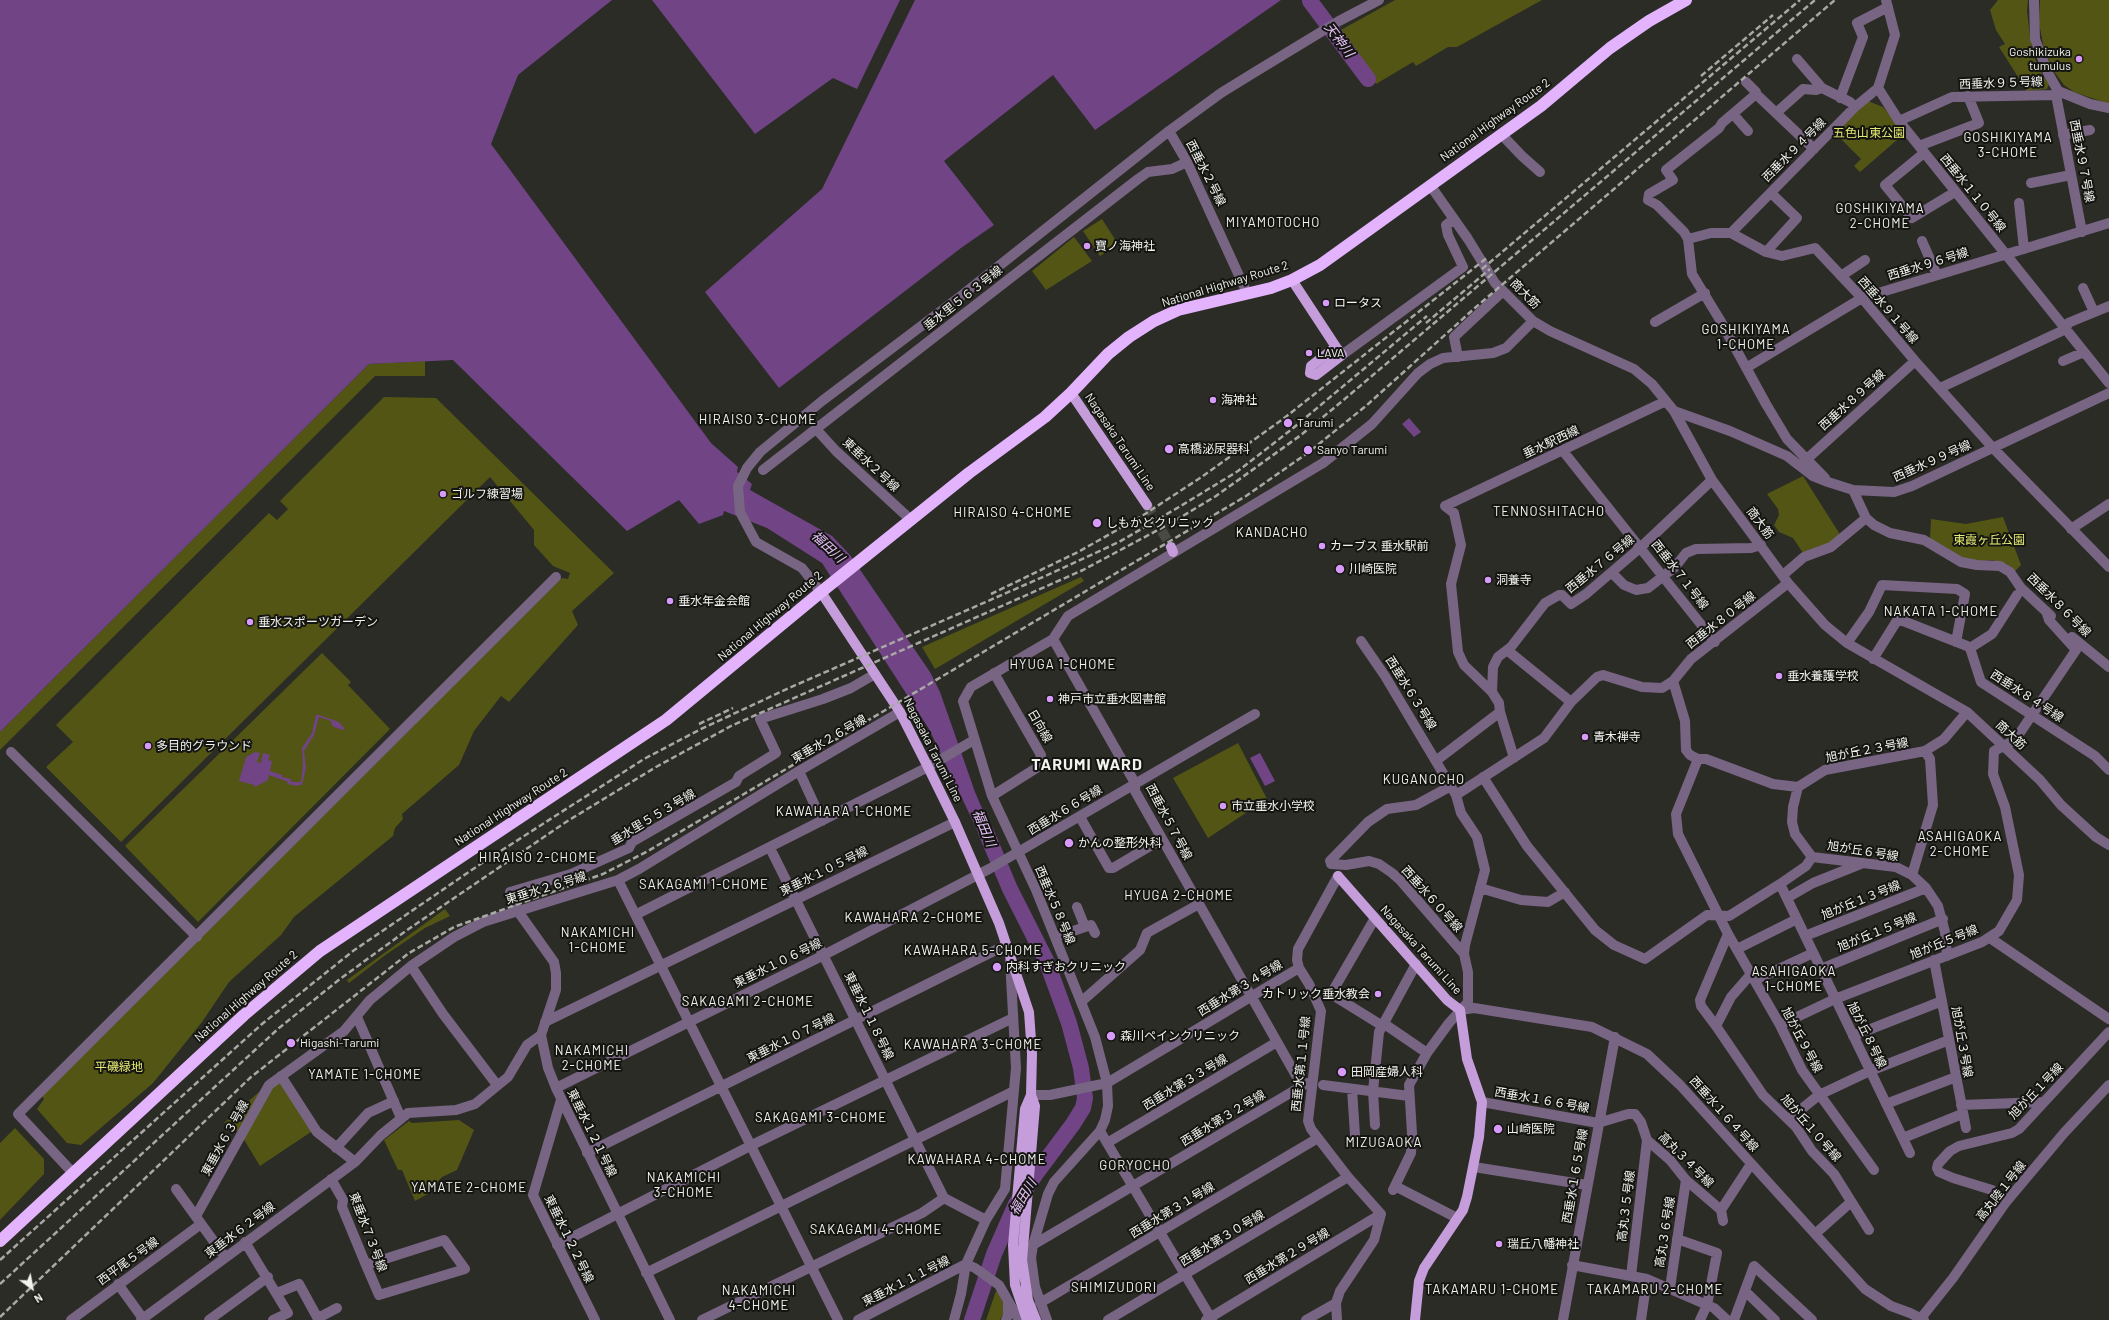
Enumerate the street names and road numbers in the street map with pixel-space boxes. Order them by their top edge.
street label: 西垂水９５号線 [1959,74,2043,92]
street label: National Highway Route 2 [1437,75,1553,165]
street label: 西垂水９４号線 [1759,115,1829,185]
street label: 西垂水９７号線 [2067,118,2097,204]
street label: 西垂水２号線 [1183,138,1229,208]
street label: 西垂水１１０号線 [1937,151,2009,235]
street label: 西垂水９６号線 [1886,245,1970,283]
street label: National Highway Route 2 [1160,258,1290,310]
street label: 垂水里５６３号線 [921,263,1005,333]
street label: 西垂水９１号線 [1855,274,1921,346]
street label: 商大筋 [1507,276,1543,312]
street label: 西垂水８９号線 [1816,367,1888,433]
street label: Nagasaka Tarumi Line [1082,390,1158,494]
street label: 垂水駅西線 [1521,423,1581,461]
street label: 東垂水２号線 [840,435,902,495]
street label: 西垂水９９号線 [1891,437,1973,485]
street label: 商大筋 [1743,504,1777,542]
street label: 西垂水７６号線 [1563,532,1637,596]
street label: 西垂水７１号線 [1648,537,1712,613]
street label: National Highway Route 2 [715,568,825,664]
street label: 西垂水８６号線 [2024,570,2094,640]
street label: 西垂水８０号線 [1683,588,1759,652]
street label: 西垂水６３号線 [1383,654,1439,732]
street label: 西垂水８４号線 [1988,667,2066,725]
street label: Nagasaka Tarumi Line [901,696,965,804]
street label: 日向線 [1025,707,1055,745]
street label: 東垂水２６号線 [789,712,869,766]
street label: 商大筋 [1993,717,2029,753]
street label: 旭が丘２３号線 [1824,735,1910,765]
street label: National Highway Route 2 [452,765,570,849]
street label: 西垂水６６号線 [1025,782,1105,838]
street label: 西垂水５７号線 [1143,782,1195,862]
street label: 垂水里５５３号線 [608,786,698,848]
street label: 旭が丘６号線 [1826,838,1900,864]
street label: 東垂水１０５号線 [778,843,870,899]
street label: 西垂水６０号線 [1399,863,1465,935]
street label: 西垂水５８号線 [1032,864,1078,946]
street label: 東垂水２６号線 [504,869,588,907]
street label: 旭が丘１３号線 [1819,878,1903,922]
street label: Nagasaka Tarumi Line [1377,903,1465,997]
street label: 旭が丘１５号線 [1835,910,1919,954]
street label: 旭が丘５号線 [1908,922,1980,962]
street label: 東垂水１０６号線 [732,935,824,991]
street label: National Highway Route 2 [192,947,300,1045]
street label: 西垂水第３４号線 [1195,957,1285,1019]
street label: 東垂水１１８号線 [841,970,897,1062]
street label: 旭が丘８号線 [1845,999,1889,1071]
street label: 旭が丘９号線 [1779,1005,1825,1075]
street label: 旭が丘３号線 [1949,1005,1975,1079]
street label: 東垂水１０７号線 [745,1010,837,1066]
street label: 西垂水第１１号線 [1289,1016,1313,1112]
street label: 西垂水第３３号線 [1140,1051,1230,1113]
street label: 旭が丘１号線 [2006,1060,2066,1122]
street label: 西垂水１６４号線 [1687,1074,1761,1154]
street label: 西垂水１６６号線 [1493,1085,1591,1115]
street label: 東垂水１２１号線 [564,1087,620,1179]
street label: 西垂水第３２号線 [1178,1087,1268,1149]
street label: 旭が丘１０号線 [1778,1092,1844,1164]
street label: 東垂水６３号線 [198,1098,252,1178]
street label: 西垂水１６５号線 [1560,1127,1590,1225]
street label: 高丸３４号線 [1655,1129,1717,1191]
street label: 高丸陸１号線 [1973,1158,2029,1224]
street label: 高丸３５号線 [1614,1169,1638,1243]
street label: 西垂水第３１号線 [1127,1179,1217,1241]
street label: 東垂水７３号線 [346,1190,390,1274]
street label: 東垂水１２２号線 [541,1193,597,1285]
street label: 高丸３６号線 [1652,1195,1678,1269]
street label: 東垂水６２号線 [202,1199,278,1261]
street label: 西垂水第３０号線 [1177,1207,1267,1269]
street label: 西垂水第２９号線 [1242,1225,1332,1287]
street label: 西平尾５号線 [95,1234,161,1288]
street label: 東垂水１１１号線 [860,1253,952,1309]

